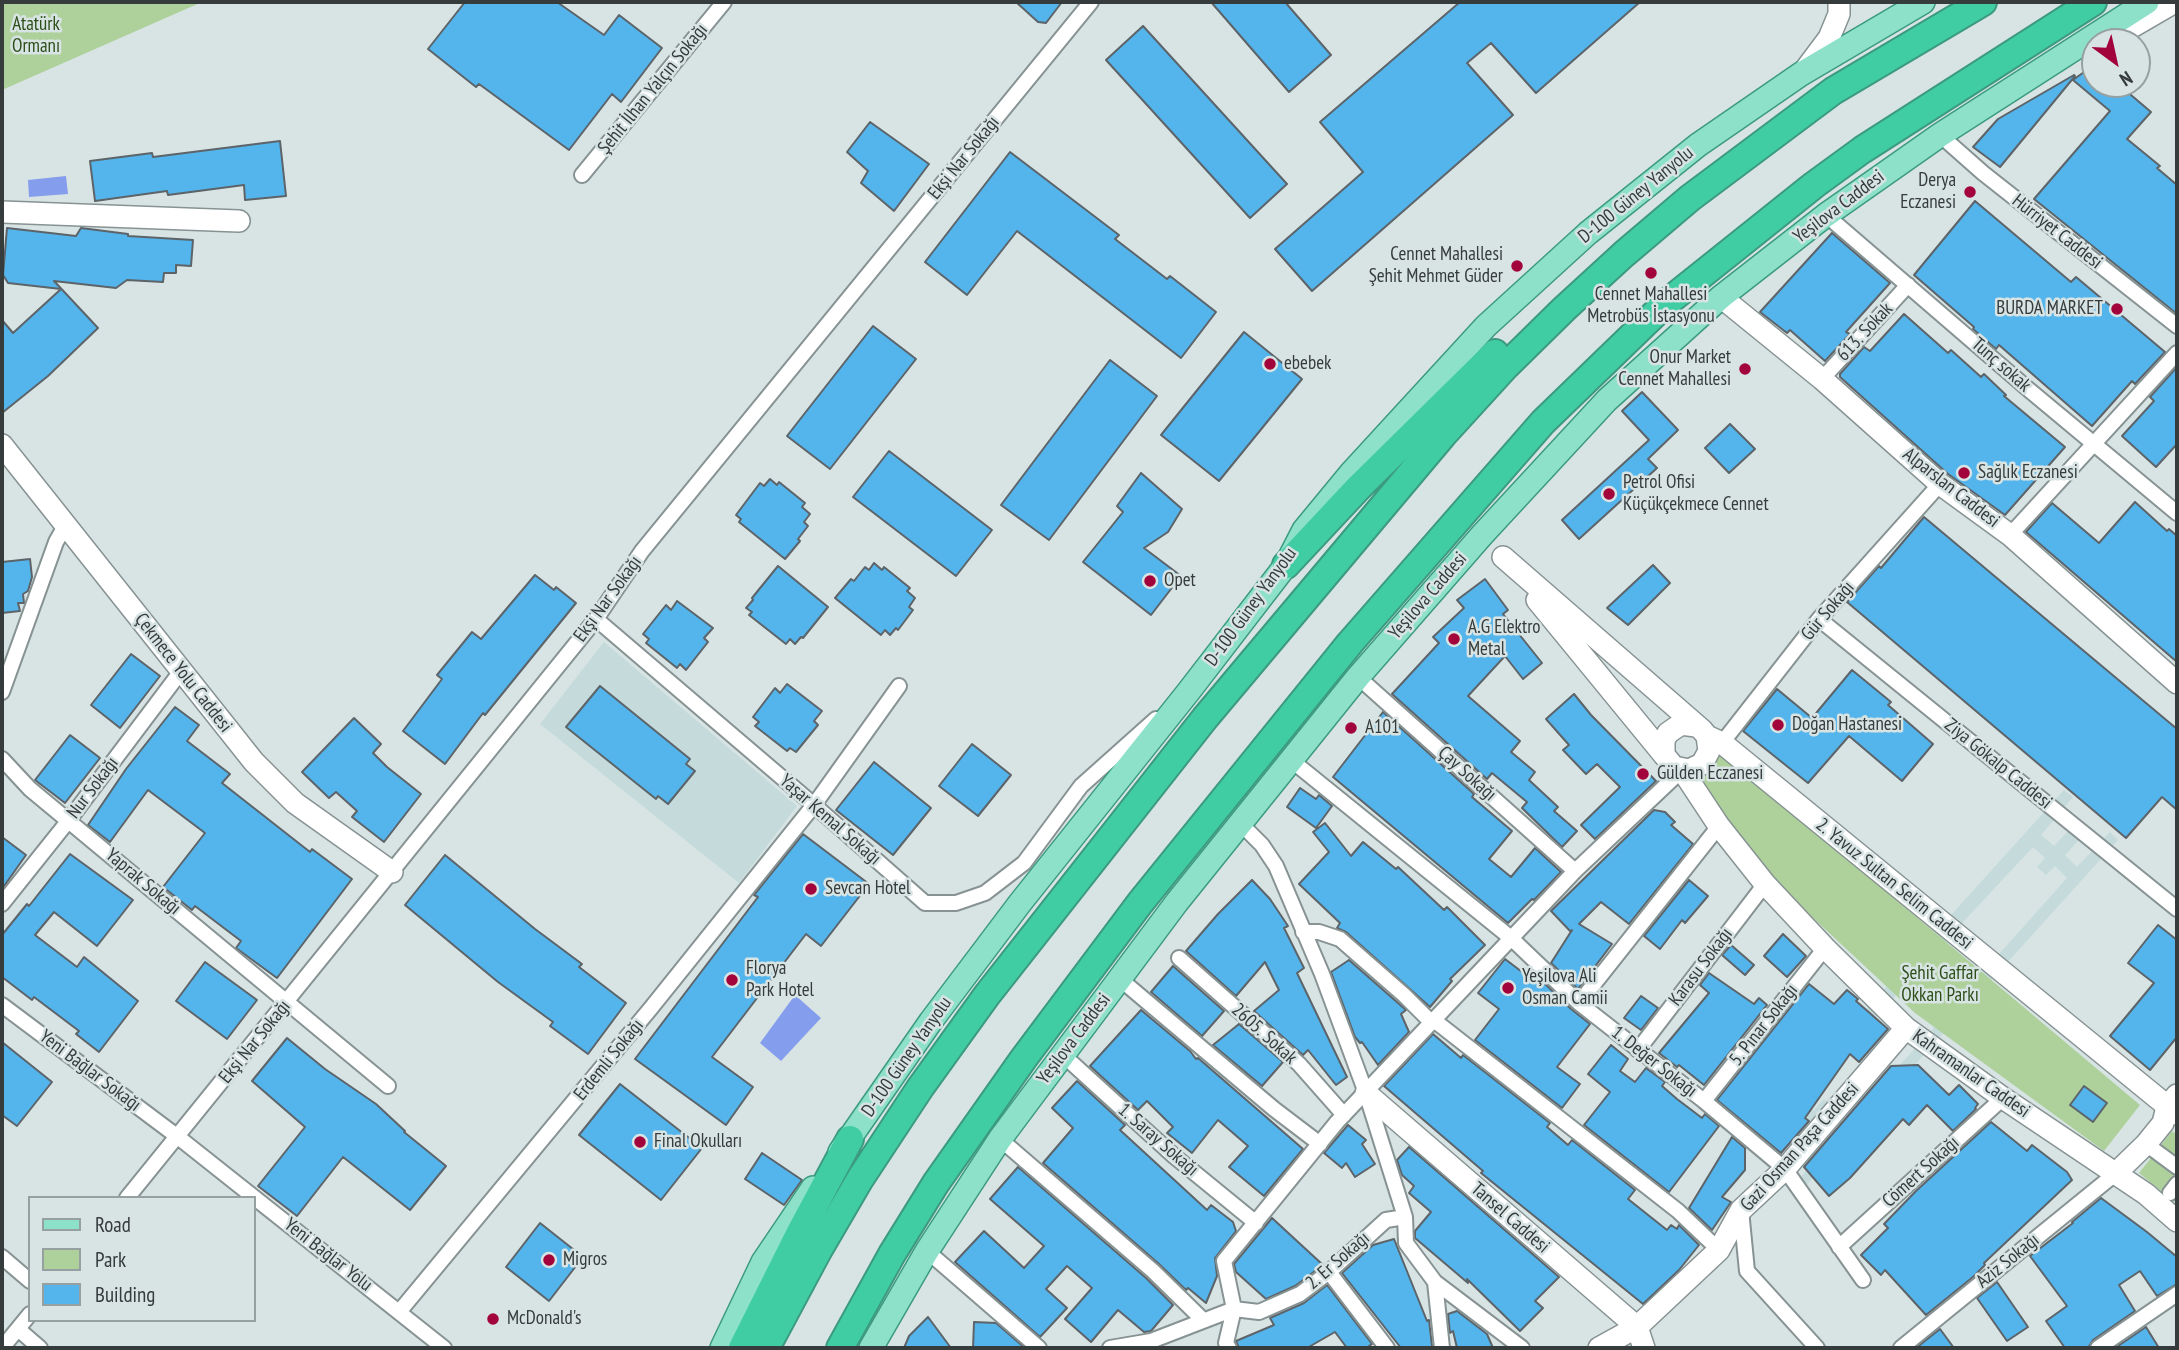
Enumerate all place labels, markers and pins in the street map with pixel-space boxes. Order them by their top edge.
place label: Derya Eczanesi [1900,170,1956,214]
marker: Derya Eczanesi [1962,184,1978,200]
place label: Cennet Mahallesi Şehit Mehmet Güder [1369,244,1503,288]
marker: Cennet Mahallesi Şehit Mehmet Güder [1509,258,1525,274]
marker: Cennet Mahallesi Metrobüs İstasyonu [1643,265,1659,281]
place label: Cennet Mahallesi Metrobüs İstasyonu [1587,284,1715,328]
place label: BURDA MARKET [1996,298,2103,320]
marker: BURDA MARKET [2109,301,2125,317]
place label: Onur Market Cennet Mahallesi [1618,347,1731,391]
place label: ebebek [1284,353,1331,375]
marker: ebebek [1262,356,1278,372]
marker: Onur Market Cennet Mahallesi [1737,361,1753,377]
place label: Sağlık Eczanesi [1978,462,2078,484]
marker: Sağlık Eczanesi [1956,465,1972,481]
place label: Petrol Ofisi Küçükçekmece Cennet [1623,472,1769,516]
marker: Petrol Ofisi Küçükçekmece Cennet [1601,486,1617,502]
place label: Opet [1164,570,1196,592]
marker: Opet [1142,573,1158,589]
place label: A.G Elektro Metal [1468,617,1541,661]
marker: A.G Elektro Metal [1446,631,1462,647]
place label: Doğan Hastanesi [1792,714,1902,736]
place label: A101 [1365,717,1400,739]
marker: Doğan Hastanesi [1770,717,1786,733]
marker: A101 [1343,720,1359,736]
place label: Gülden Eczanesi [1657,763,1763,785]
marker: Gülden Eczanesi [1635,766,1651,782]
place label: Sevcan Hotel [825,878,910,900]
marker: Sevcan Hotel [803,881,819,897]
place label: Florya Park Hotel [746,958,814,1002]
place label: Yeşilova Ali Osman Camii [1522,966,1608,1010]
marker: Florya Park Hotel [724,972,740,988]
marker: Yeşilova Ali Osman Camii [1500,980,1516,996]
place label: Final Okulları [654,1131,742,1153]
marker: Final Okulları [632,1134,648,1150]
place label: Migros [563,1249,607,1271]
marker: Migros [541,1252,557,1268]
place label: McDonald's [507,1308,582,1330]
marker: McDonald's [485,1311,501,1327]

